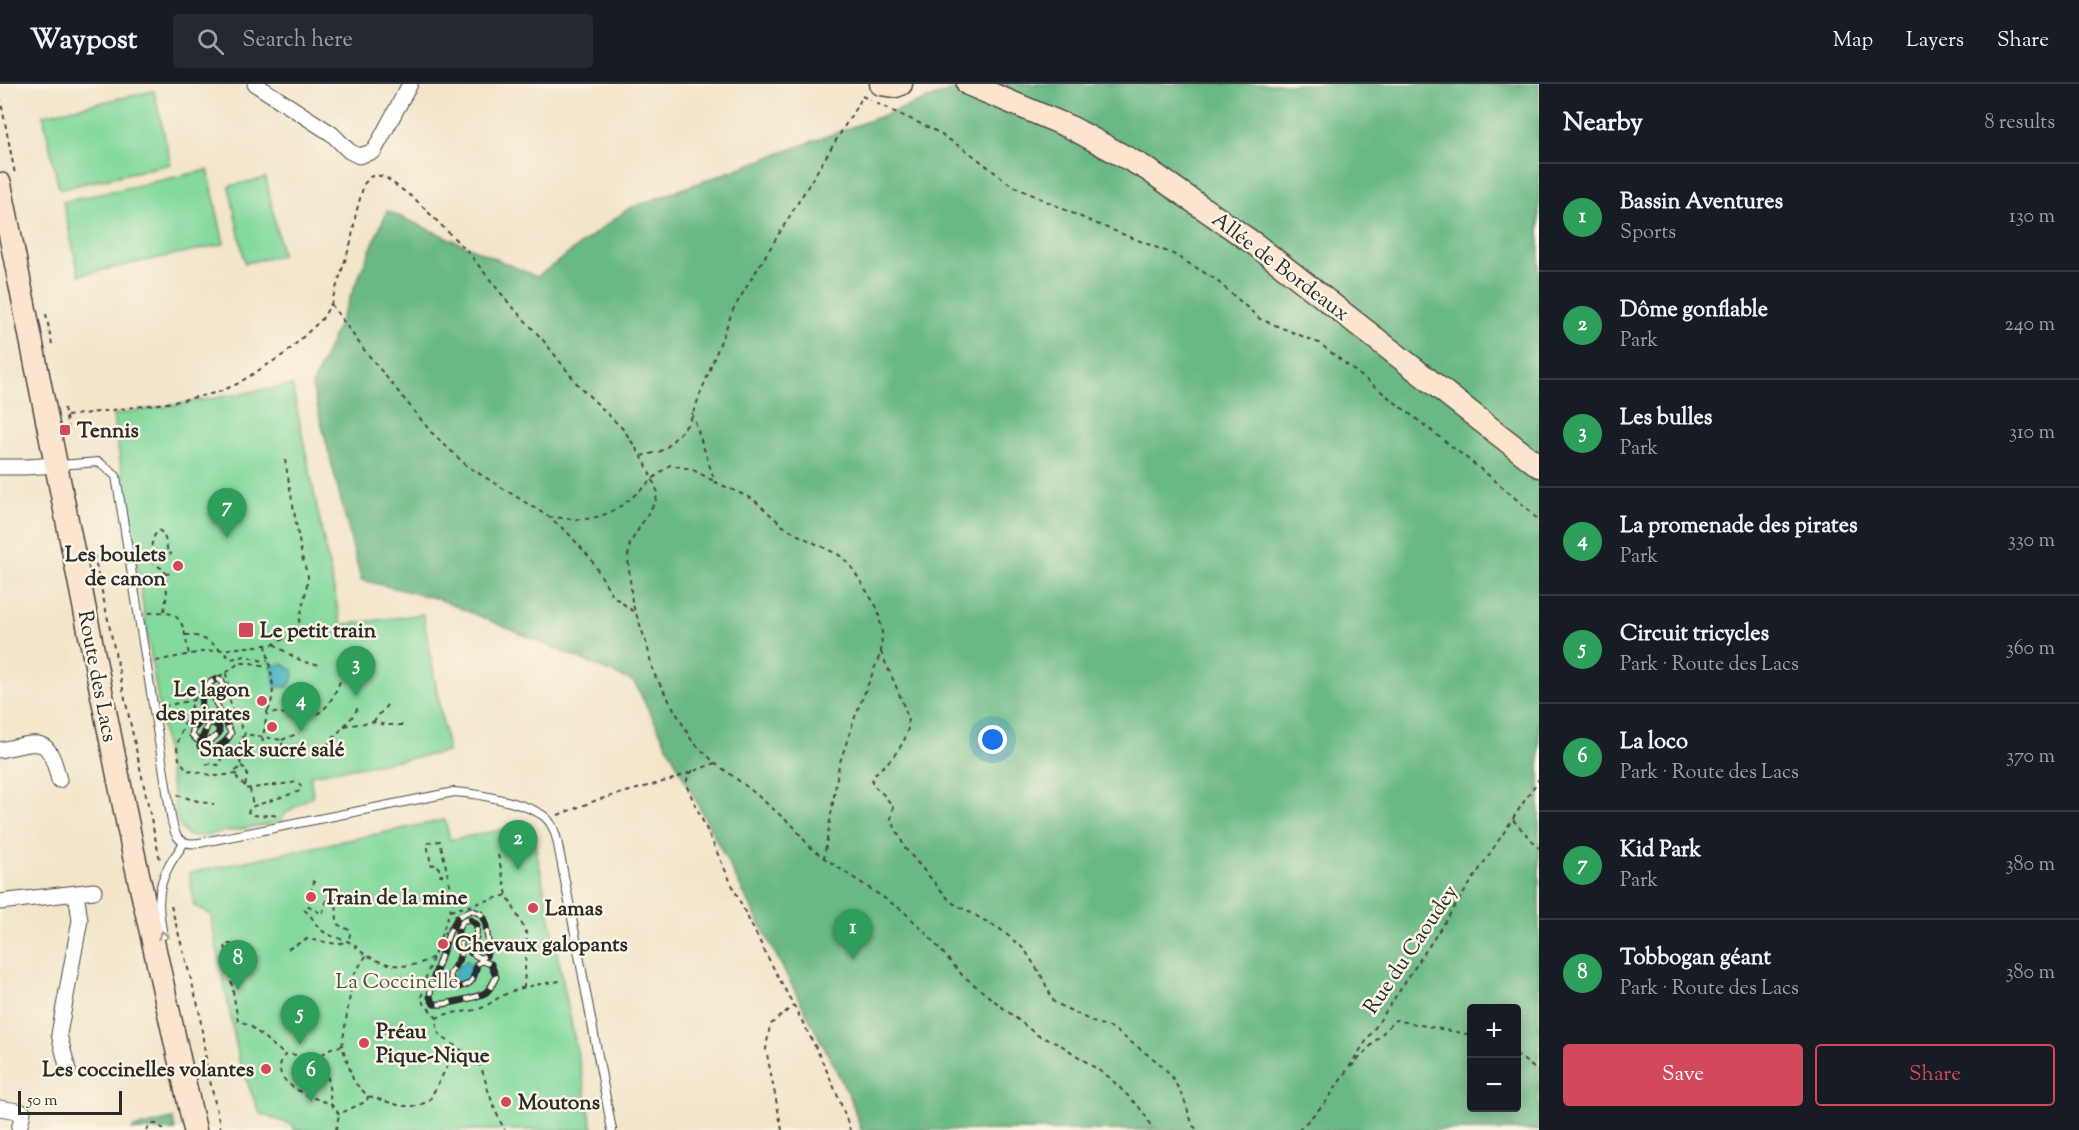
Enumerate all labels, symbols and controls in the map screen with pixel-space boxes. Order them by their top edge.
search box [173,14,593,68]
text: Waypost [30,21,137,61]
icon: search [194,25,227,58]
text: Search here [242,25,353,57]
text: Map [1833,26,1873,56]
text: Layers [1906,26,1964,56]
text: Share [1997,26,2049,56]
text: Nearby [1563,105,1643,142]
text: 8 results [1984,109,2055,138]
text: Bassin Aventures [1620,187,1783,219]
text: 1 [1579,203,1586,232]
text: 130 m [2009,203,2055,232]
street label: Allée de Bordeaux [1205,206,1355,329]
text: Sports [1620,219,1676,248]
text: Dôme gonflable [1620,295,1768,327]
text: 2 [1578,311,1587,340]
text: 240 m [2004,311,2055,340]
text: Park [1620,327,1658,356]
text: Les bulles [1620,403,1713,435]
place label: Tennis [77,417,139,447]
text: 3 [1578,419,1587,448]
text: 310 m [2009,419,2055,448]
marker: Tennis [58,423,72,437]
text: Park [1620,435,1658,464]
pin: 7 [208,488,246,538]
text: La promenade des pirates [1620,511,1858,543]
text: 4 [1577,527,1588,556]
text: 330 m [2008,527,2055,556]
place label: Les boulets de canon [65,541,167,595]
text: Park [1620,543,1658,572]
marker: Les boulets de canon [171,559,185,573]
street label: Route des Lacs [69,608,123,745]
place label: Le petit train [260,617,377,647]
text: Circuit tricycles [1620,619,1769,651]
marker: Le petit train [237,621,255,639]
text: 5 [1579,635,1586,664]
text: 360 m [2006,635,2055,664]
pin: 3 [336,646,376,696]
text: Park · Route des Lacs [1620,651,1799,680]
place label: Le lagon des pirates [156,676,251,730]
pin: 4 [282,682,320,732]
marker: Le lagon des pirates [255,694,269,708]
marker: Snack sucré salé [265,720,279,734]
your location [978,725,1007,754]
text: La loco [1620,727,1688,759]
place label: Snack sucré salé [200,736,345,766]
text: 6 [1578,743,1587,772]
text: 370 m [2006,743,2055,772]
text: Park · Route des Lacs [1620,759,1799,788]
pin: 2 [498,820,538,870]
text: Kid Park [1620,835,1701,867]
text: 7 [1577,851,1588,880]
text: 380 m [2006,851,2055,880]
text: Park [1620,867,1658,896]
street label: Rue du Caoudey [1357,879,1466,1021]
place label: Train de la mine [323,884,468,914]
marker: Train de la mine [304,890,318,904]
place label: Lamas [545,895,603,925]
marker: Lamas [526,901,540,915]
pin: 1 [834,910,872,959]
one-way arrow [157,930,170,940]
place label: Chevaux galopants [455,931,628,961]
marker: Chevaux galopants [436,937,450,951]
pin: 8 [218,940,258,990]
text: Tobbogan géant [1620,943,1771,975]
text: 8 [1578,959,1588,988]
text: 380 m [2006,959,2055,988]
park label: La Coccinelle [336,968,458,998]
text: Park · Route des Lacs [1620,975,1799,1004]
pin: 5 [280,996,320,1045]
map controls [1467,1004,1521,1112]
button: + [1467,1004,1521,1058]
place label: Préau Pique-Nique [376,1018,490,1072]
marker: Préau Pique-Nique [357,1036,371,1050]
button: Save [1563,1044,1803,1106]
button: Share [1815,1044,2055,1106]
pin: 6 [292,1052,330,1102]
place label: Les coccinelles volantes [42,1056,254,1086]
button: − [1467,1058,1521,1112]
marker: Les coccinelles volantes [259,1062,273,1076]
scale bar [18,1088,122,1116]
place label: Moutons [518,1089,600,1119]
text: 50 m [27,1090,58,1113]
marker: Moutons [499,1095,513,1109]

